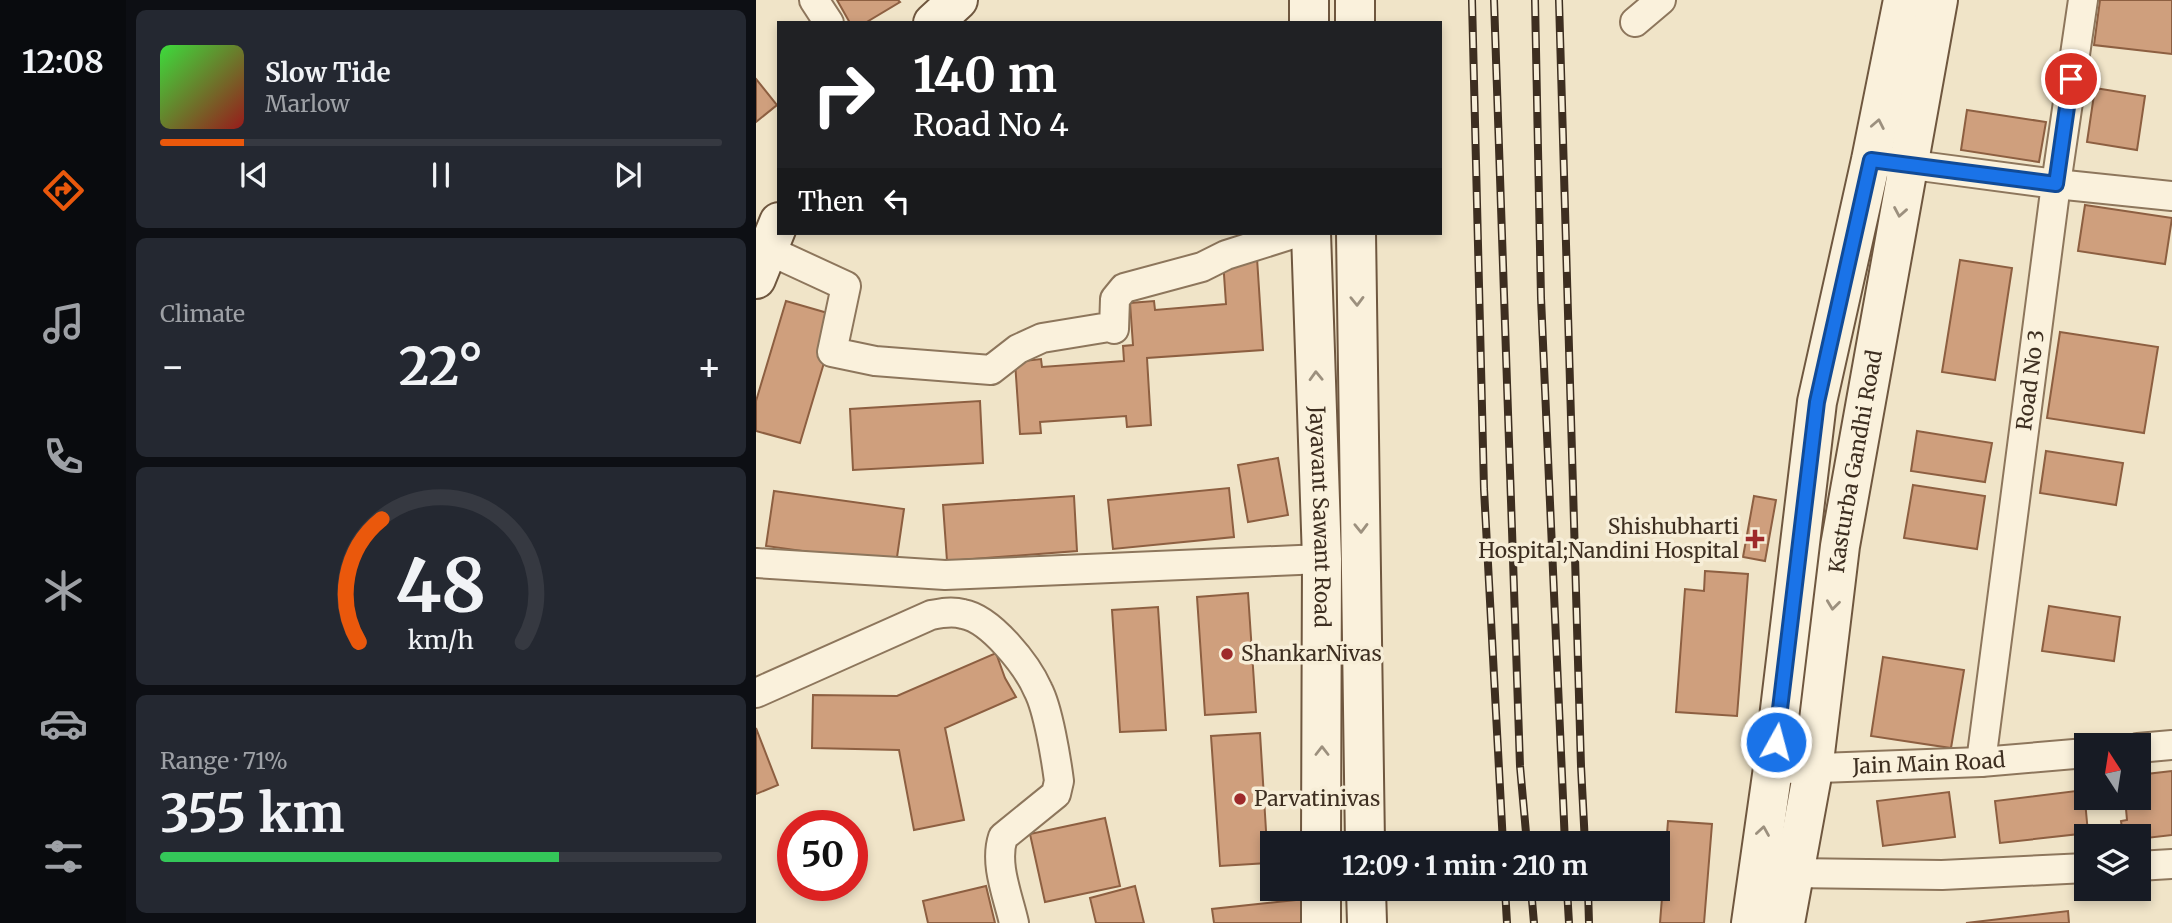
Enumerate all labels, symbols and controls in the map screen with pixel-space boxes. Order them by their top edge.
text: 12:08 [22,42,104,82]
text: 140 m [913,44,1057,105]
icon: right [798,49,889,140]
pin [2041,49,2101,109]
text: Slow Tide [265,56,391,89]
icon: arrive [2052,60,2090,98]
text: Marlow [265,89,350,118]
text: Road No 4 [913,105,1069,145]
one-way arrow [1869,118,1884,130]
icon: previous [235,156,273,194]
icon: pause [422,156,460,194]
icon: next [609,156,647,194]
icon: directions [39,166,88,215]
icon: left [878,182,916,220]
text: Then [798,185,864,218]
one-way arrow [1894,206,1909,218]
one-way arrow [1349,296,1365,307]
icon: music [39,299,88,348]
text: Climate [160,299,245,328]
street label: Road No 3 [2010,328,2050,432]
text: 22° [399,334,483,399]
text: − [160,343,185,390]
text: + [697,343,722,390]
street label: Kasturba Gandhi Road [1823,348,1888,574]
one-way arrow [1308,371,1323,382]
street label: Jayavant Sawant Road [1304,405,1336,628]
icon: phone [39,432,88,481]
place label: Shishubharti Hospital;Nandini Hospital [1478,513,1739,564]
one-way arrow [1353,523,1368,534]
marker: Shishubharti Hospital;Nandini Hospital [1745,529,1765,549]
text: 48 [395,540,487,632]
icon: climate [39,566,88,615]
one-way arrow [1825,599,1840,611]
text: km/h [408,623,474,655]
place label: ShankarNivas [1241,640,1382,667]
marker: ShankarNivas [1219,646,1235,662]
icon: car [39,699,88,748]
position arrow [1739,705,1813,779]
north arrow [2074,733,2151,810]
map controls [2074,733,2151,901]
one-way arrow [1314,745,1329,756]
text: Range · 71% [160,746,288,775]
street label: Jain Main Road [1851,746,2007,780]
text: 355 km [160,781,344,846]
place label: Parvatinivas [1254,785,1380,812]
marker: Parvatinivas [1232,791,1248,807]
speed limit sign: 50 [777,810,868,901]
button: layers [2074,824,2151,901]
one-way arrow [1756,825,1771,837]
icon: filters [39,832,88,881]
text: 12:09 · 1 min · 210 m [1342,849,1588,882]

